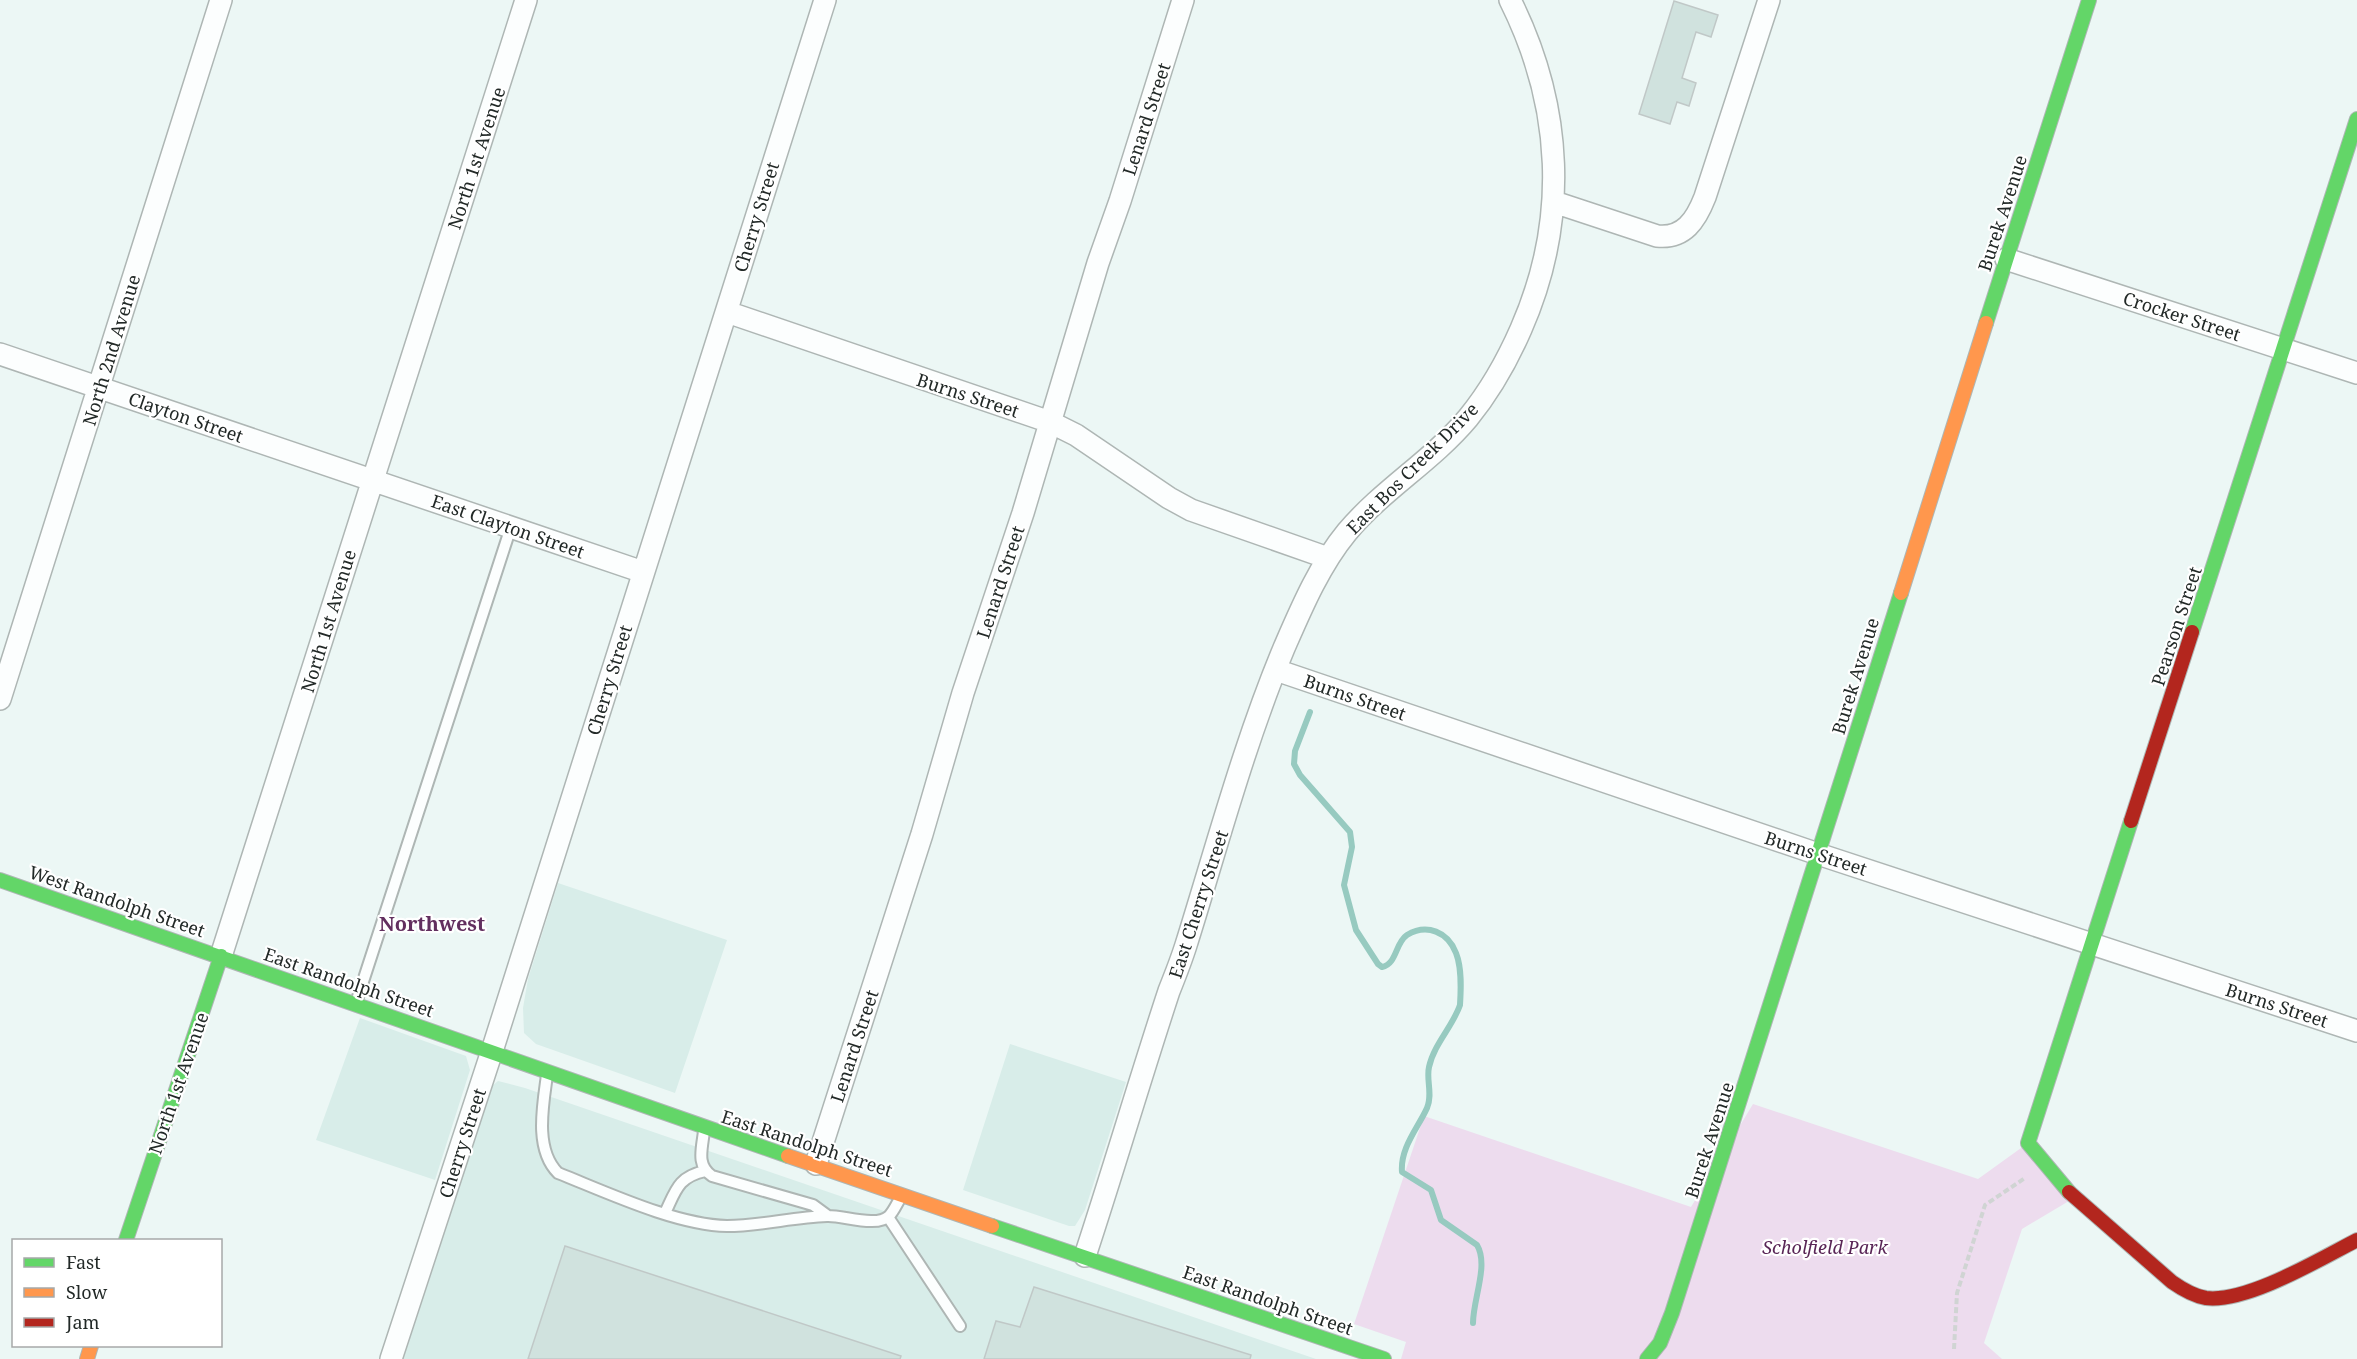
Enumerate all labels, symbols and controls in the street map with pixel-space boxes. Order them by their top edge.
street label: Lenard Street [1117,60,1175,178]
street label: North 1st Avenue [442,84,510,232]
street label: Burek Avenue [1972,152,2032,274]
street label: Cherry Street [728,159,784,275]
street label: North 2nd Avenue [77,272,145,428]
street label: Crocker Street [2120,286,2244,346]
street label: Burns Street [914,367,1022,423]
street label: Clayton Street [125,386,247,448]
street label: East Bos Creek Drive [1341,397,1483,539]
street label: East Clayton Street [428,489,588,563]
street label: Lenard Street [971,523,1029,641]
street label: North 1st Avenue [295,546,361,696]
street label: Pearson Street [2145,563,2207,689]
street label: Burek Avenue [1826,615,1884,737]
street label: Cherry Street [581,622,637,738]
street label: Burns Street [1301,668,1409,726]
street label: Burns Street [1762,825,1870,881]
street label: East Cherry Street [1163,827,1233,981]
street label: West Randolph Street [26,860,208,942]
district label: Northwest [379,910,485,937]
street label: East Randolph Street [261,942,437,1022]
street label: Burns Street [2223,977,2331,1033]
street label: Lenard Street [825,987,883,1105]
street label: North 1st Avenue [142,1009,214,1157]
street label: Burek Avenue [1679,1079,1739,1201]
street label: Cherry Street [433,1085,491,1201]
street label: East Randolph Street [718,1104,896,1182]
park label: Scholfield Park [1762,1235,1889,1259]
legend [12,1239,222,1347]
text: Fast [66,1250,101,1274]
street label: East Randolph Street [1180,1260,1356,1340]
text: Slow [66,1280,108,1304]
text: Jam [65,1310,100,1334]

